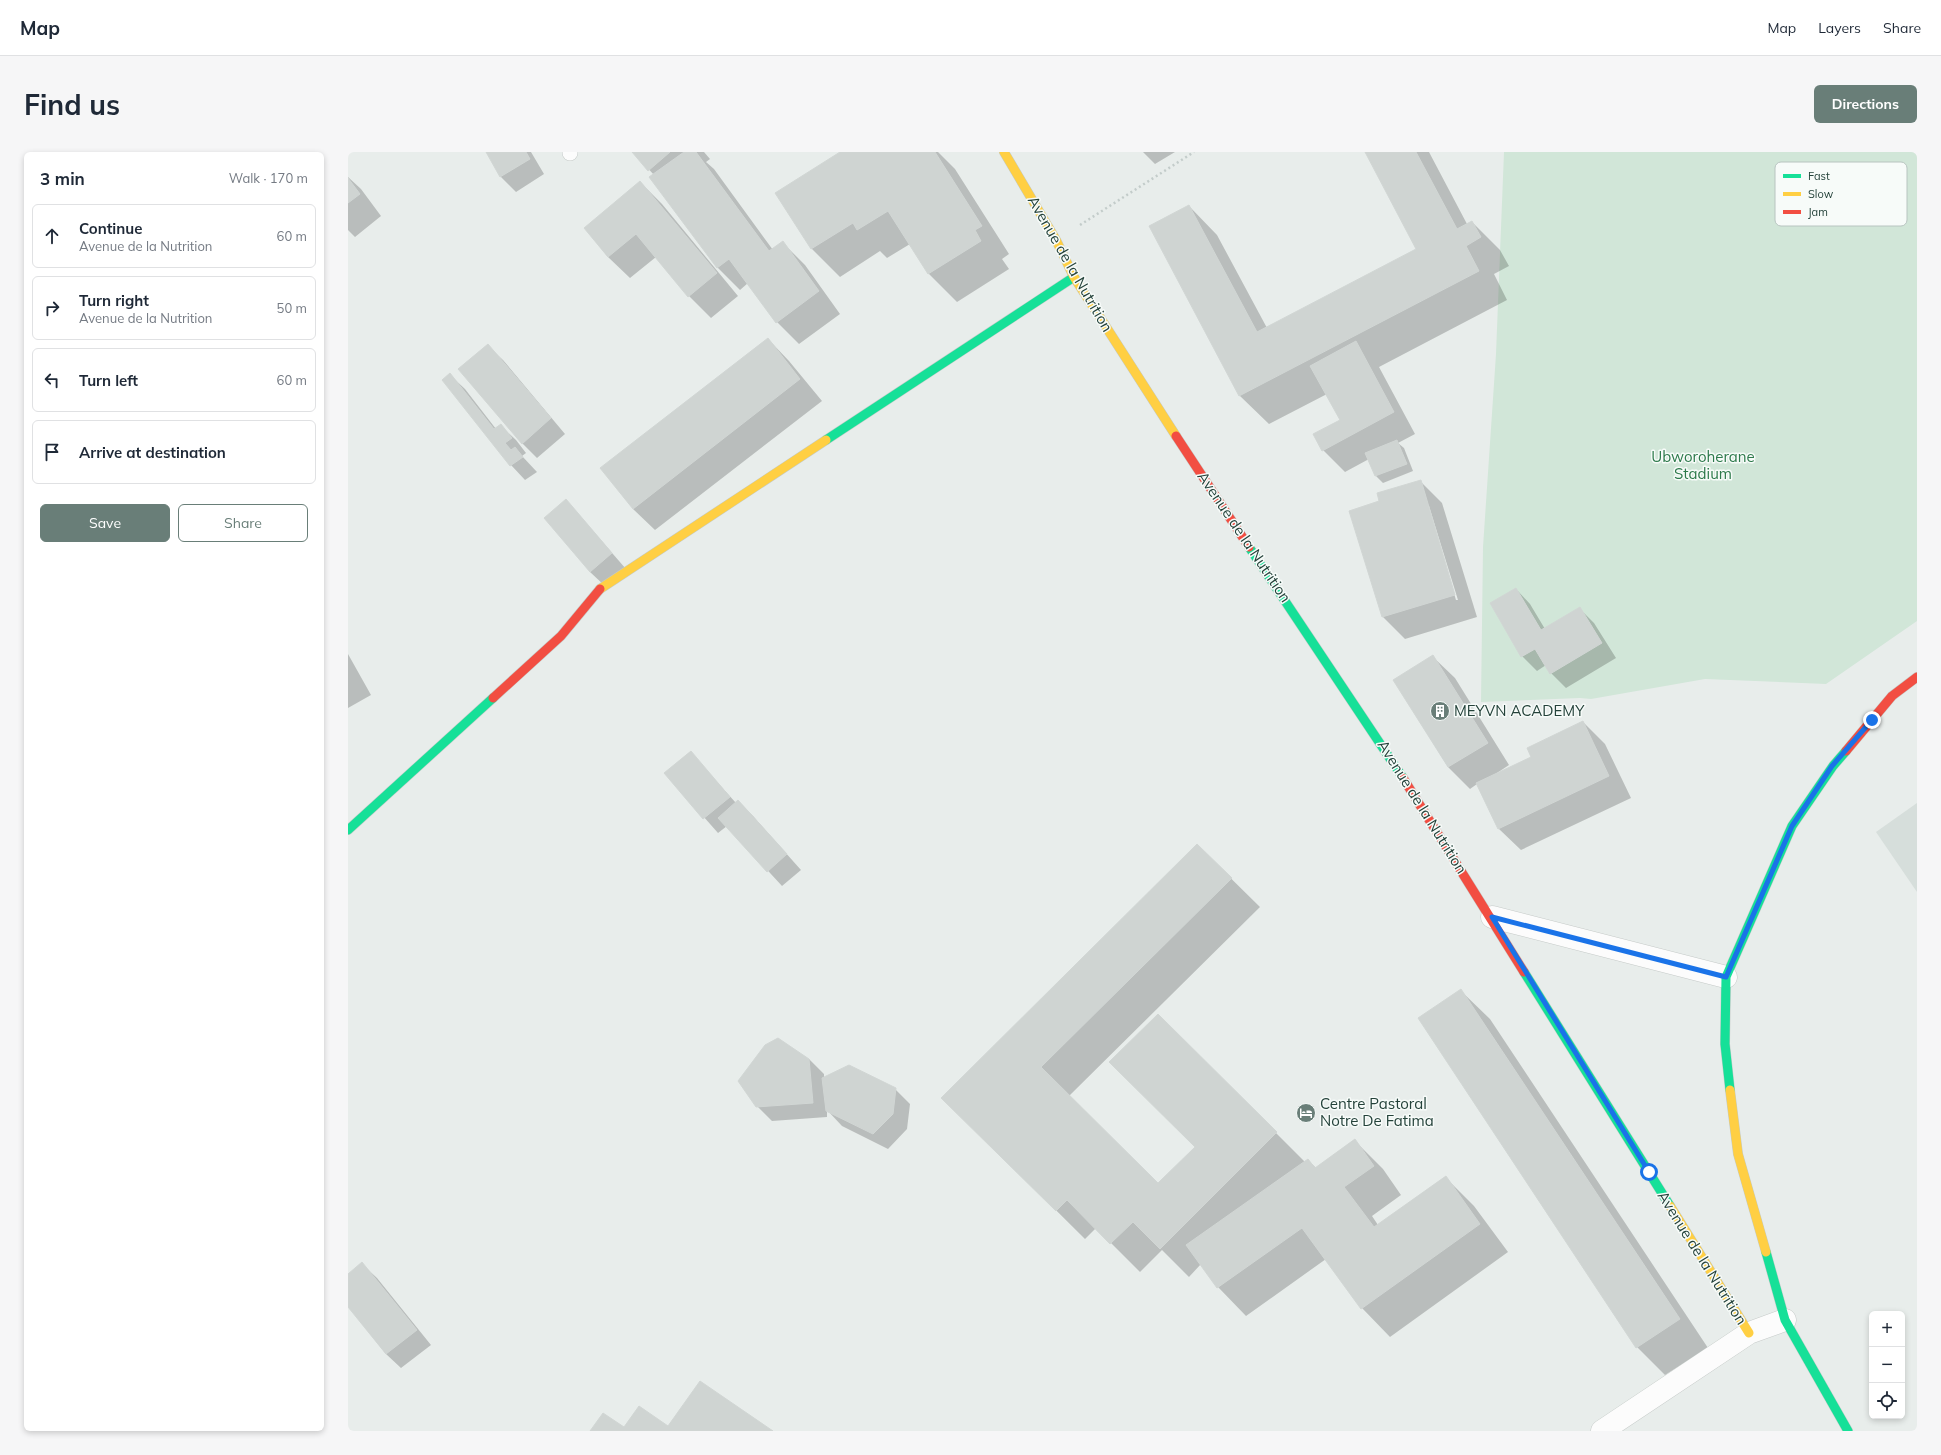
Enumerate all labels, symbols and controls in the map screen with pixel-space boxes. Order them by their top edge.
text: Map [20,16,60,40]
text: Map [1767,19,1796,37]
text: Layers [1818,19,1861,37]
text: Share [1883,19,1921,37]
button: Directions [1814,85,1917,123]
text: Find us [24,87,120,122]
legend [1775,162,1907,226]
text: 3 min [40,168,85,189]
text: Fast [1808,169,1830,183]
text: Walk · 170 m [229,170,308,186]
text: Slow [1808,187,1834,201]
street label: Avenue de la Nutrition [1024,192,1117,335]
text: Jam [1808,205,1828,219]
text: Continue [79,219,142,238]
icon: ahead [41,225,63,247]
text: 60 m [277,228,307,244]
text: Avenue de la Nutrition [79,238,213,254]
text: Turn right [79,291,149,310]
icon: right [41,297,63,319]
text: 50 m [277,300,307,316]
text: Avenue de la Nutrition [79,310,213,326]
icon: left [41,369,63,391]
text: Turn left [79,371,138,390]
text: 60 m [277,372,307,388]
icon: arrive [41,441,63,463]
text: Arrive at destination [79,443,226,462]
park label: Ubworoherane Stadium [1651,447,1755,483]
street label: Avenue de la Nutrition [1193,468,1295,606]
button: Save [40,504,170,542]
button: Share [178,504,308,542]
building icon: MEYVN ACADEMY [1429,700,1451,722]
place label: MEYVN ACADEMY [1454,701,1585,720]
route end [1863,711,1881,729]
street label: Avenue de la Nutrition [1374,736,1471,877]
place label: Centre Pastoral Notre De Fatima [1320,1094,1434,1130]
hotel icon: Centre Pastoral Notre De Fatima [1295,1102,1317,1124]
route start [1640,1163,1658,1181]
street label: Avenue de la Nutrition [1654,1187,1751,1328]
map controls [1869,1311,1905,1419]
button: + [1869,1311,1905,1347]
button: − [1869,1347,1905,1383]
button: locate [1869,1383,1905,1419]

